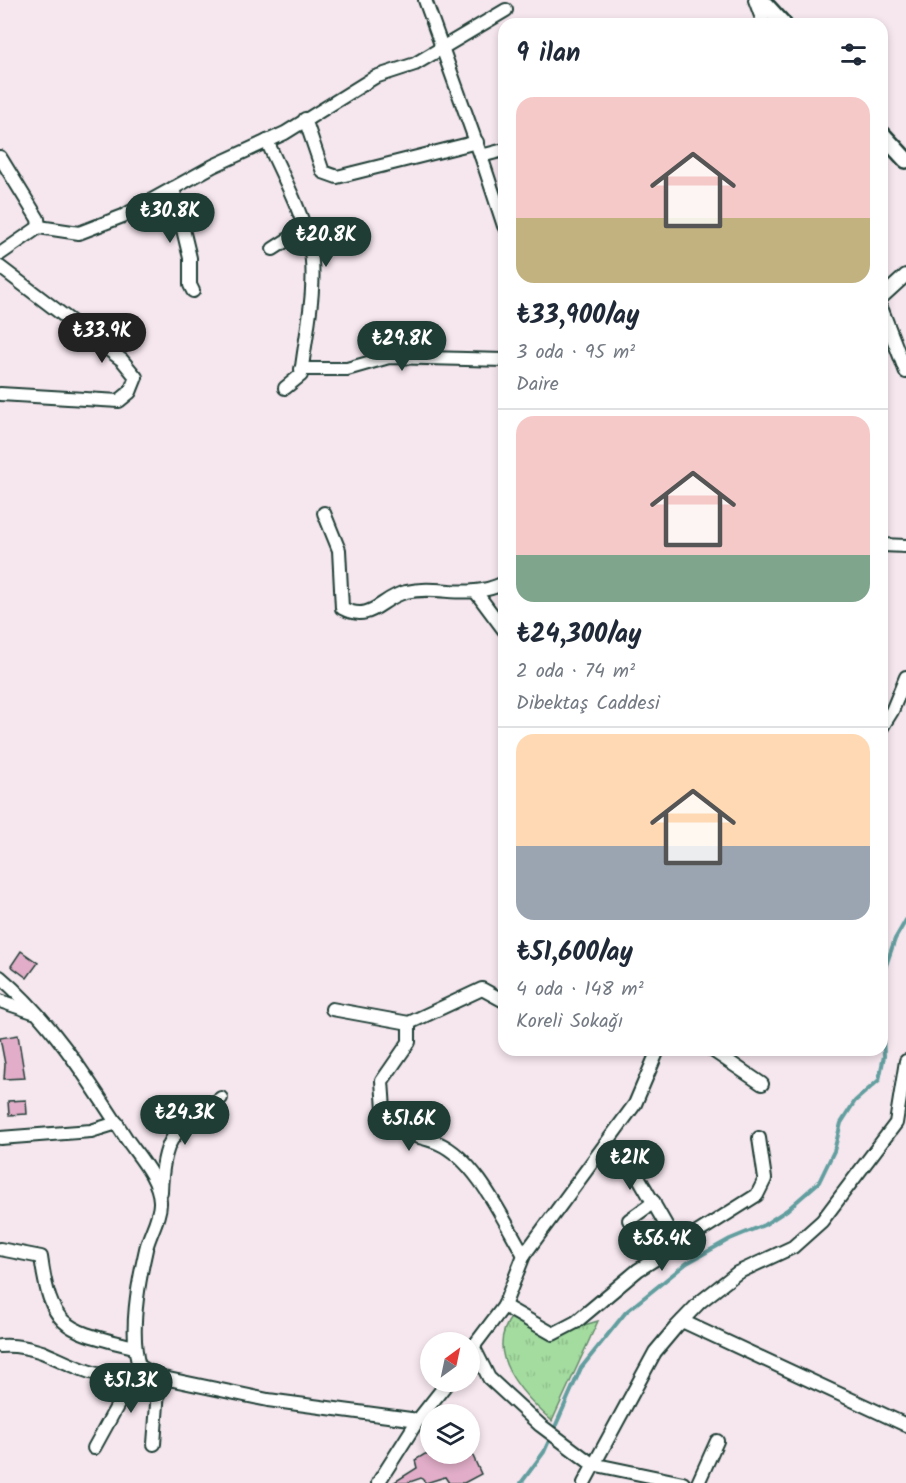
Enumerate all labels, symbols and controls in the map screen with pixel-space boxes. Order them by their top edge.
text: 9 ilan [516,33,581,75]
icon: filters [837,38,870,71]
icon: home [639,136,747,244]
pin: ₺30.8K [121,193,219,244]
text: ₺30.8K [140,196,200,228]
pin: ₺20.8K [277,217,375,268]
text: ₺20.8K [295,220,357,252]
text: ₺33,900/ay [516,295,640,337]
pin: ₺33.9K [53,313,151,364]
text: ₺33.9K [72,316,132,348]
pin: ₺29.8K [353,321,451,372]
text: ₺29.8K [371,324,433,356]
text: 3 oda · 95 m² [516,337,635,369]
text: Daire [516,369,559,401]
icon: home [639,455,747,563]
text: ₺24,300/ay [516,614,642,656]
text: 2 oda · 74 m² [516,656,635,688]
text: Dibektaş Caddesi [516,688,660,720]
icon: home [639,773,747,881]
text: ₺51,600/ay [516,932,633,974]
text: 4 oda · 148 m² [516,974,644,1006]
text: Koreli Sokağı [516,1006,623,1038]
pin: ₺24.3K [136,1095,234,1146]
text: ₺24.3K [154,1098,216,1130]
pin: ₺51.6K [360,1101,458,1152]
text: ₺51.6K [382,1104,436,1136]
pin: ₺21K [594,1140,666,1191]
text: ₺21K [610,1143,650,1175]
pin: ₺56.4K [613,1221,711,1272]
text: ₺56.4K [632,1224,692,1256]
north arrow [420,1332,480,1392]
map controls [420,1332,480,1464]
pin: ₺51.3K [82,1363,180,1414]
text: ₺51.3K [104,1366,158,1398]
button: layers [420,1404,480,1464]

